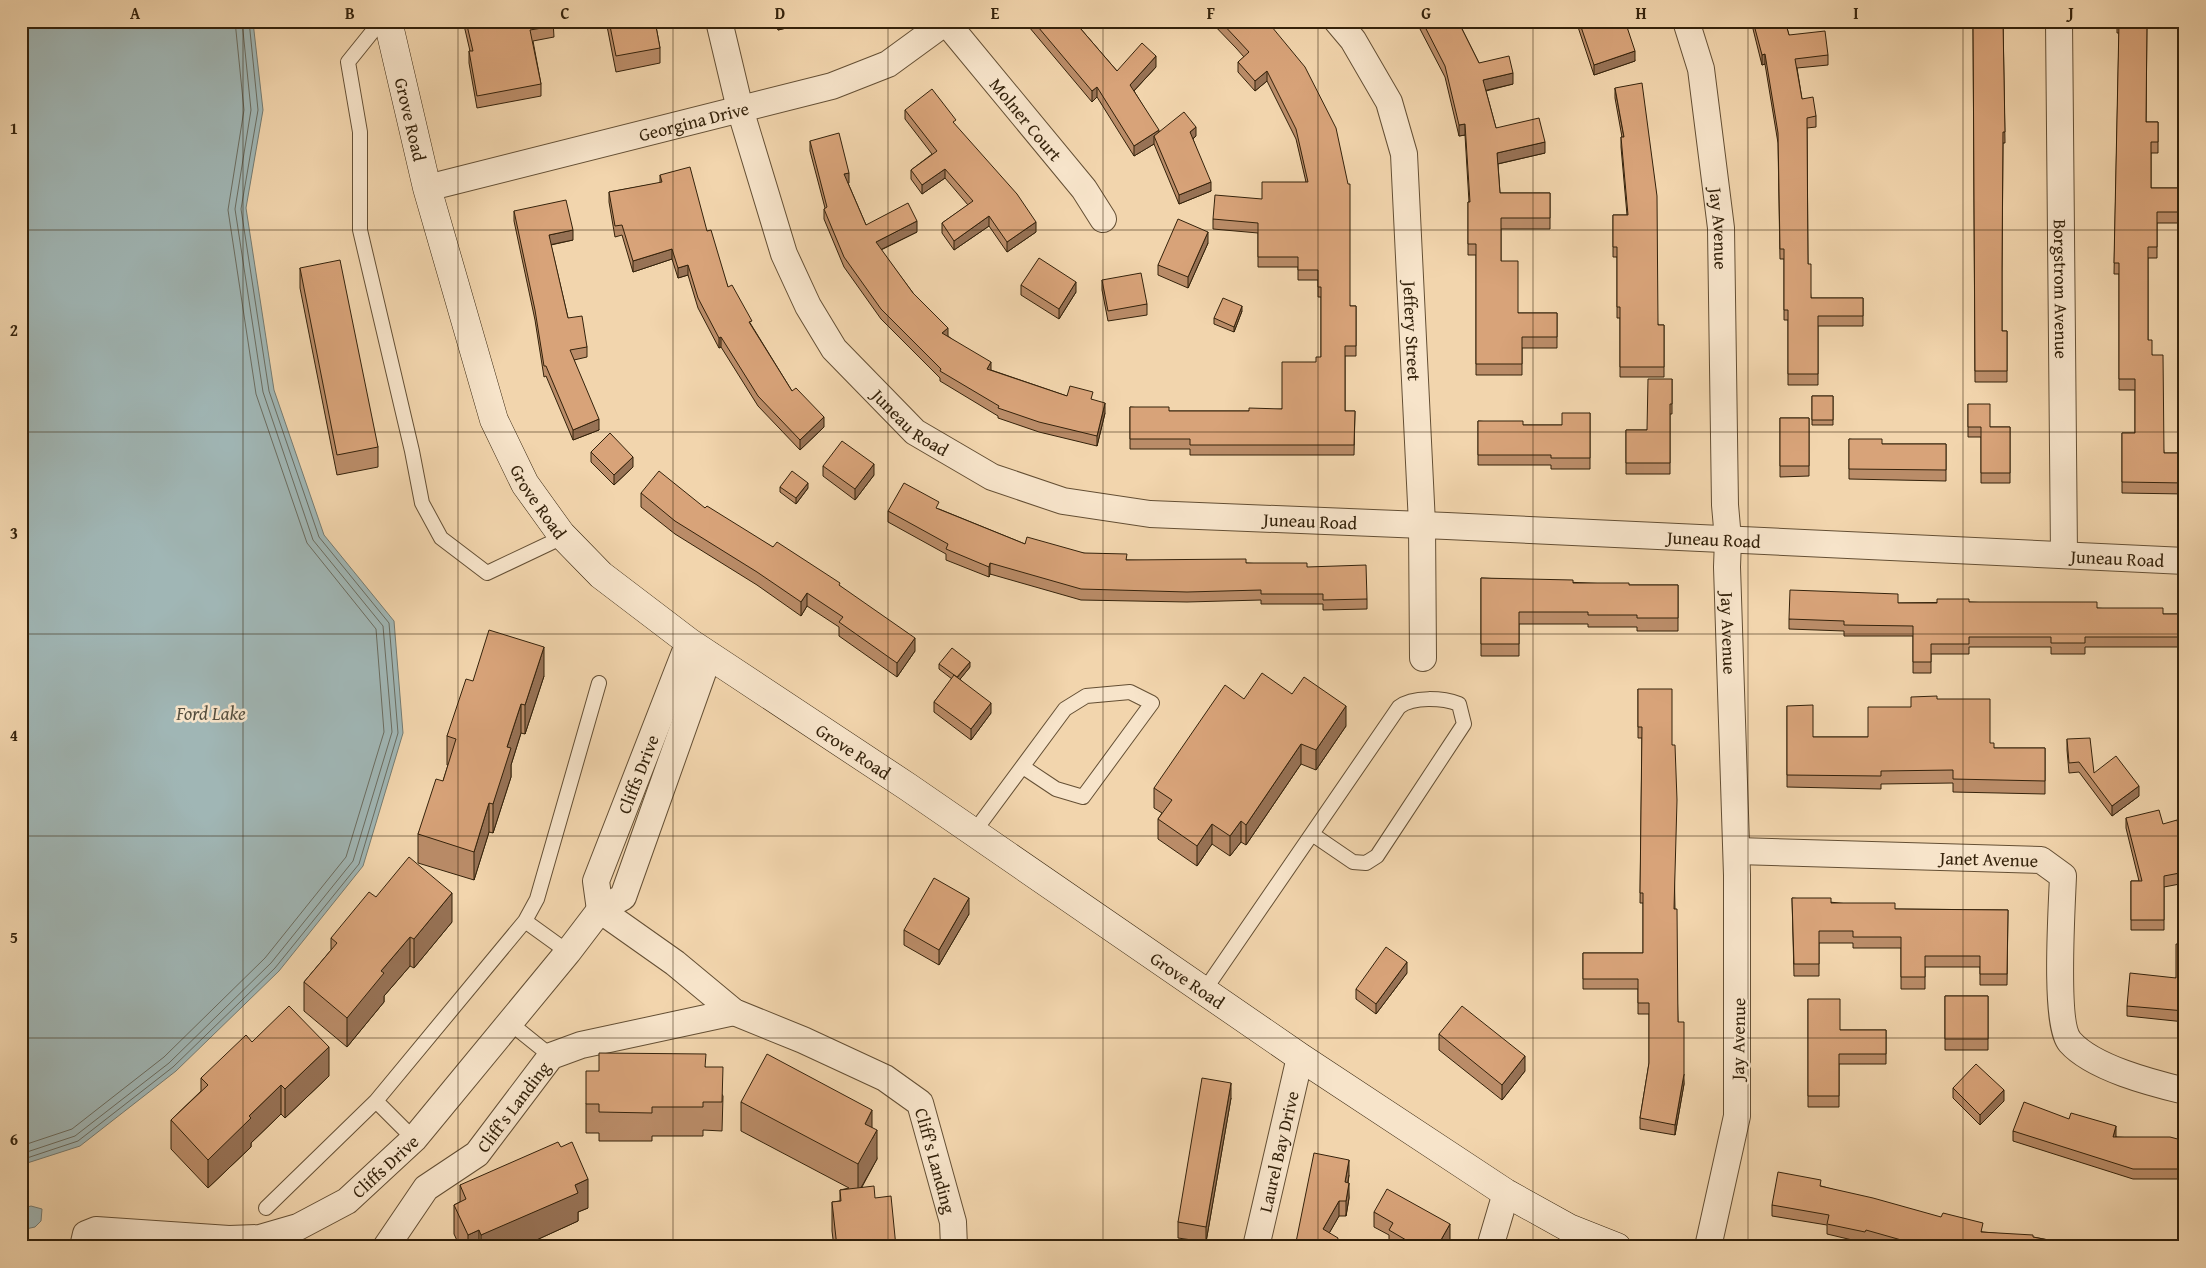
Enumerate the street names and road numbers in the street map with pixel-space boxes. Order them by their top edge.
street label: Molner Court [984,71,1069,167]
street label: Grove Road [388,75,434,164]
street label: Georgina Drive [636,94,752,148]
street label: Jay Avenue [1702,184,1735,270]
street label: Borgstrom Avenue [2047,219,2076,359]
street label: Jeffery Street [1397,279,1429,382]
street label: Juneau Road [865,381,954,463]
street label: Grove Road [504,459,574,545]
street label: Juneau Road [1261,505,1358,536]
street label: Juneau Road [1664,523,1762,554]
street label: Juneau Road [2068,542,2165,574]
street label: Jay Avenue [1714,590,1744,675]
street label: Grove Road [811,716,897,786]
street label: Cliffs Drive [610,731,665,818]
street label: Janet Avenue [1937,843,2038,873]
street label: Grove Road [1145,944,1231,1015]
street label: Jay Avenue [1724,998,1752,1082]
street label: Cliff's Landing [469,1055,556,1158]
street label: Laurel Bay Drive [1251,1088,1305,1215]
street label: Cliff's Landing [908,1105,963,1216]
street label: Cliffs Drive [345,1128,424,1204]

